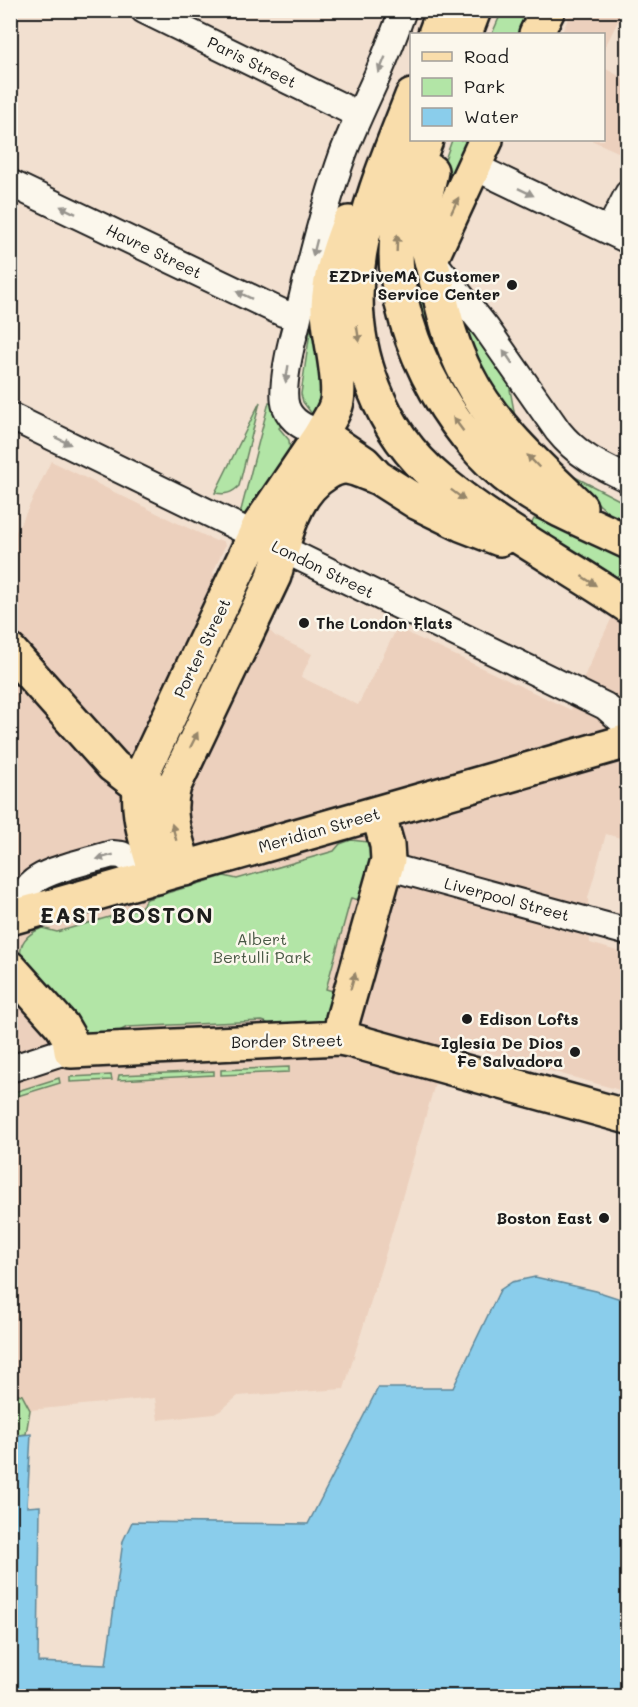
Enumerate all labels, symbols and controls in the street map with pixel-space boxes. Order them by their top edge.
street label: Paris Street [204,31,300,92]
legend [410,33,605,141]
text: Road [464,44,509,68]
one-way arrow [377,56,386,74]
text: Park [464,74,505,98]
text: Water [464,104,519,128]
one-way arrow [517,186,535,196]
one-way arrow [451,197,460,214]
one-way arrow [59,206,76,215]
street label: Havre Street [103,218,205,283]
one-way arrow [392,233,401,252]
one-way arrow [309,239,319,257]
place label: EZDriveMA Customer Service Center [329,265,500,304]
marker: EZDriveMA Customer Service Center [505,278,519,292]
one-way arrow [235,290,252,299]
one-way arrow [354,325,363,344]
one-way arrow [502,349,513,366]
one-way arrow [282,365,291,384]
one-way arrow [453,416,465,431]
one-way arrow [55,436,72,445]
one-way arrow [526,454,540,469]
one-way arrow [450,489,466,501]
street label: London Street [269,535,378,602]
one-way arrow [581,575,597,586]
street label: Porter Street [168,594,235,701]
place label: The London Flats [316,612,453,633]
marker: The London Flats [297,616,311,630]
one-way arrow [190,732,199,749]
street label: Meridian Street [256,802,382,857]
one-way arrow [169,823,178,841]
one-way arrow [96,852,114,862]
street label: Liverpool Street [442,872,572,925]
district label: EAST BOSTON [40,900,214,929]
park label: Albert Bertulli Park [213,928,311,967]
one-way arrow [349,972,358,990]
place label: Edison Lofts [479,1008,579,1029]
marker: Edison Lofts [460,1012,474,1026]
street label: Border Street [231,1029,343,1052]
place label: Iglesia De Dios Fe Salvadora [441,1032,563,1071]
marker: Iglesia De Dios Fe Salvadora [568,1045,582,1059]
place label: Boston East [496,1207,592,1228]
marker: Boston East [597,1211,611,1225]

